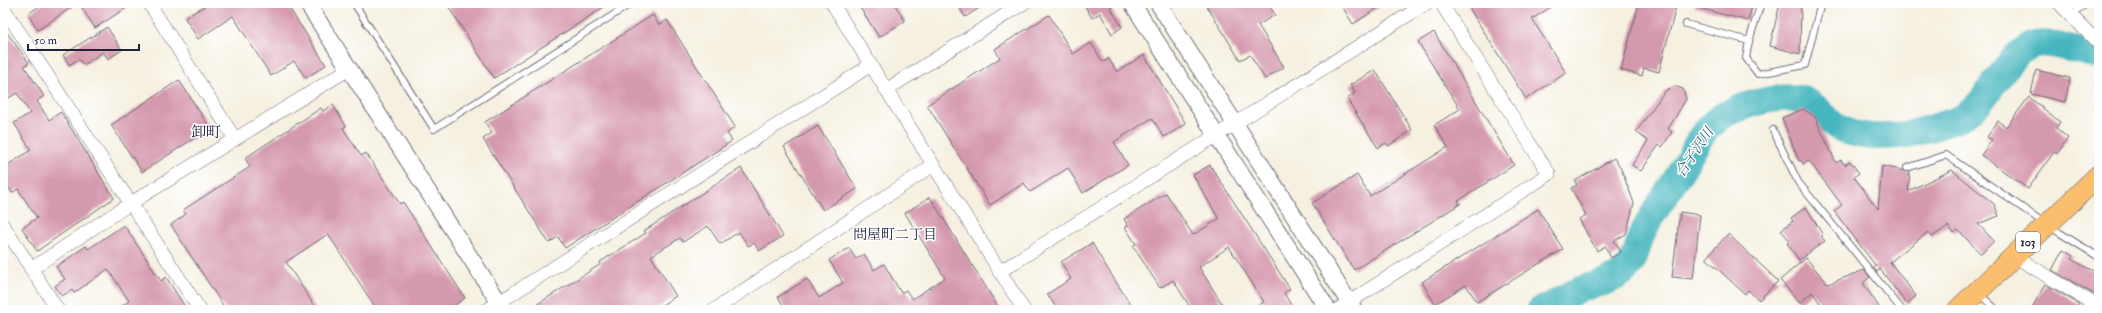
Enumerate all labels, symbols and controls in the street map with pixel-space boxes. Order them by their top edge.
scale bar [28,26,139,52]
text: 50 m [34,33,58,48]
district label: 卸町 [191,123,221,142]
water label: 合子沢川 [1672,123,1718,180]
district label: 問屋町二丁目 [853,226,937,243]
road number: 103 [2016,232,2040,252]

